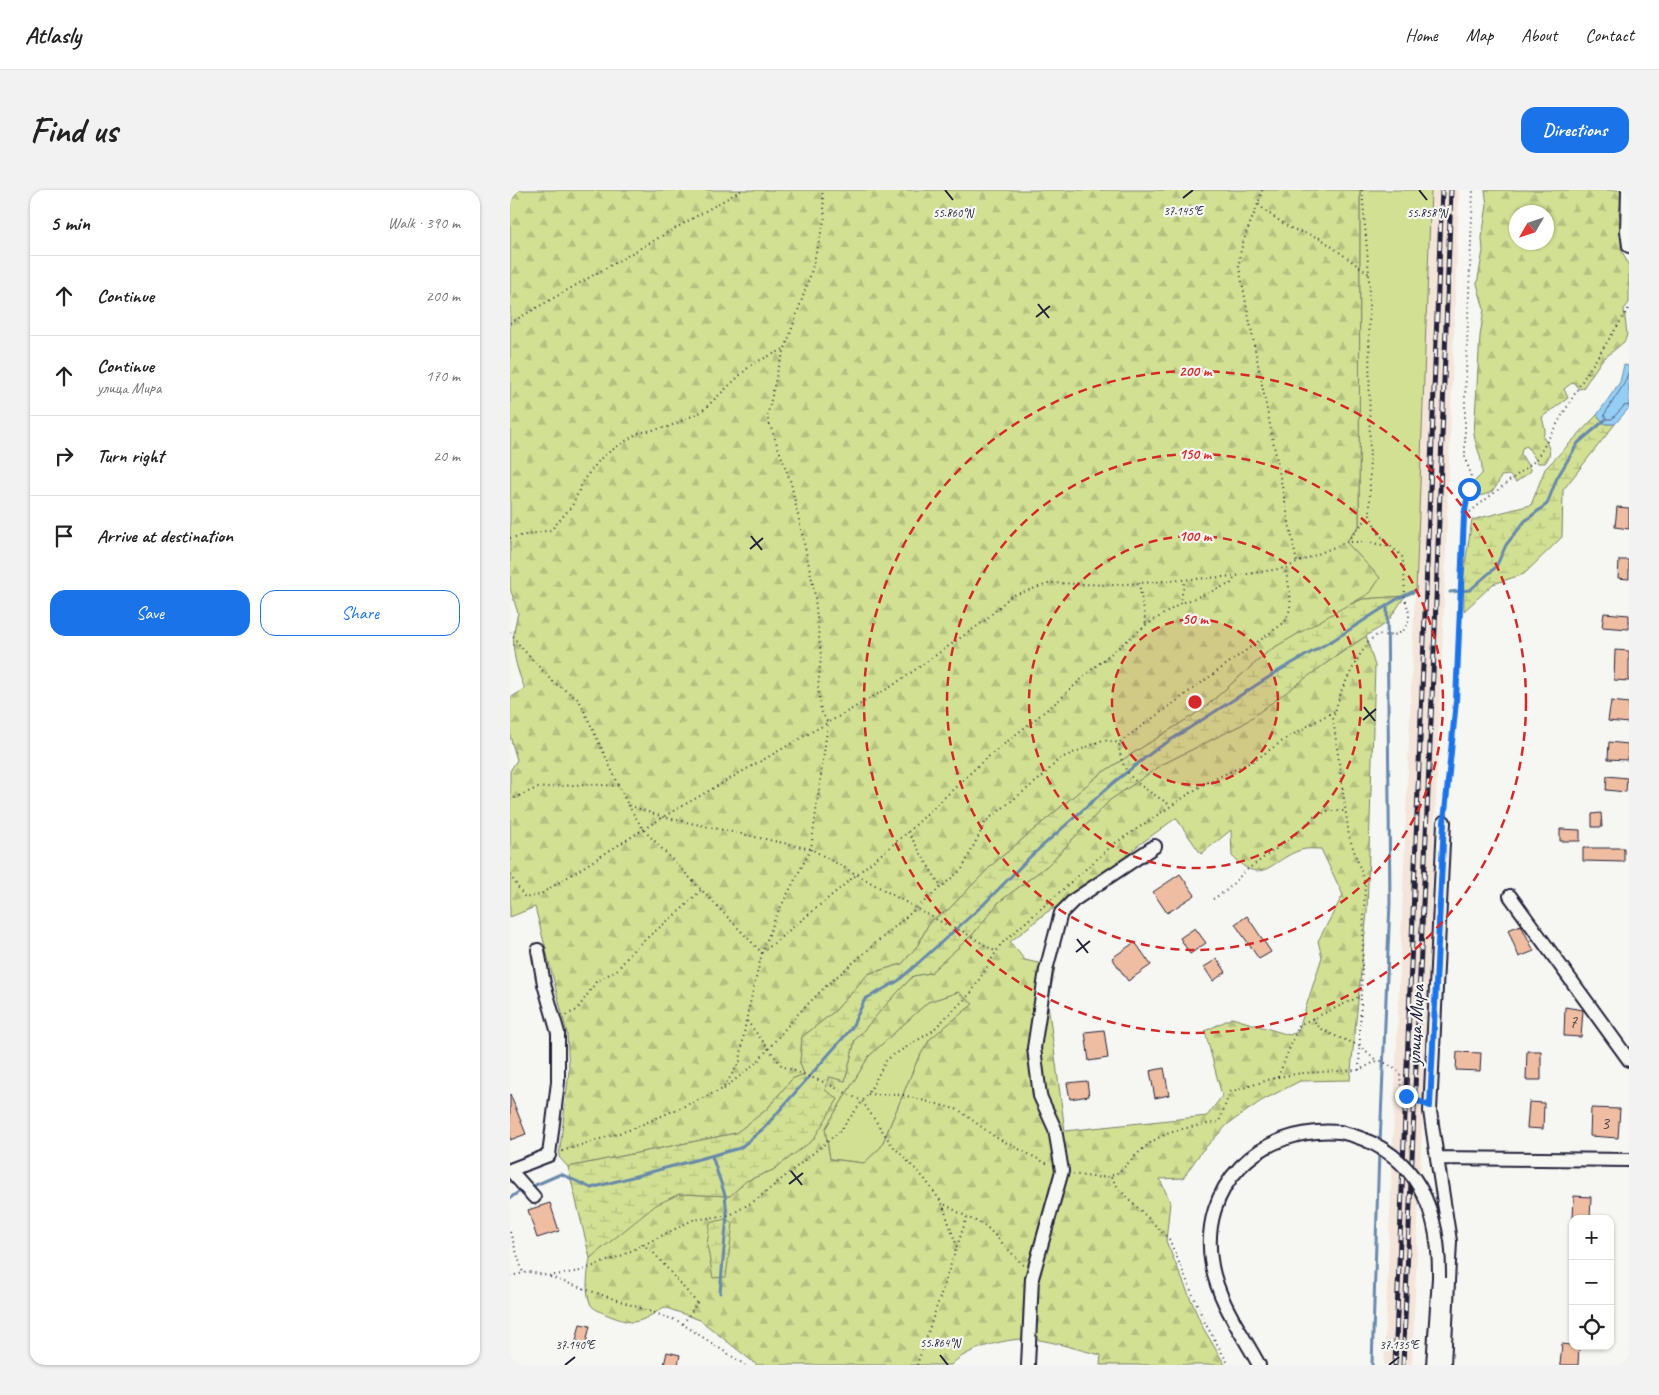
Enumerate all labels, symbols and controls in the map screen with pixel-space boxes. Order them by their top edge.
text: Atlasly [25,20,81,50]
text: Home [1405,24,1438,46]
text: Map [1466,24,1493,46]
text: About [1521,24,1557,46]
text: Contact [1585,24,1634,46]
button: Directions [1521,107,1629,153]
text: Find us [30,108,117,153]
text: 37.145°E [1163,203,1204,219]
text: 55.860°N [933,205,975,221]
text: 55.858°N [1407,205,1449,221]
north arrow [1509,205,1554,250]
text: 5 min [50,210,90,236]
text: Walk · 390 m [388,213,460,233]
icon: ahead [50,282,78,310]
text: Continue [97,284,154,308]
text: 200 m [426,286,460,306]
text: Continue [97,354,154,378]
icon: ahead [50,362,78,390]
text: 200 m [1179,362,1213,381]
text: 170 m [426,366,460,386]
text: улица Мира [97,378,161,398]
icon: right [50,442,78,470]
text: Turn right [97,444,164,468]
text: 150 m [1179,445,1213,464]
text: 20 m [433,446,460,466]
route start [1458,478,1481,501]
icon: arrive [50,522,78,550]
text: Arrive at destination [97,524,233,548]
text: 100 m [1179,527,1213,546]
button: Save [50,590,250,636]
button: Share [260,590,460,636]
text: 50 m [1182,610,1209,629]
centre of rings [1186,693,1204,711]
street label: улица Мира [1401,982,1430,1067]
house number: 7 [1569,1011,1578,1033]
route end [1395,1085,1418,1108]
house number: 3 [1601,1112,1611,1134]
map controls [1569,1215,1614,1350]
button: + [1569,1215,1614,1260]
button: − [1569,1260,1614,1305]
button: locate [1569,1305,1614,1350]
text: 55.864°N [920,1335,962,1351]
text: 37.140°E [555,1337,596,1353]
text: 37.135°E [1379,1337,1420,1353]

